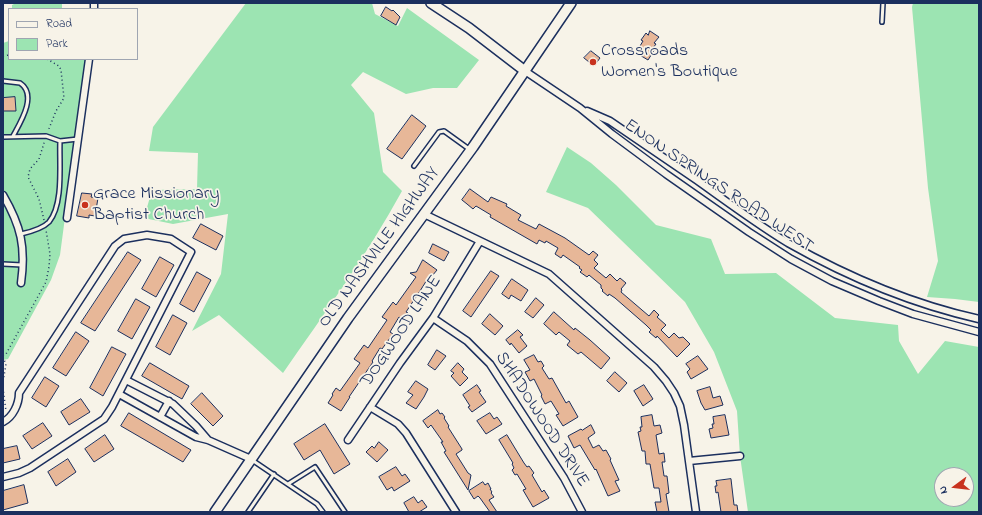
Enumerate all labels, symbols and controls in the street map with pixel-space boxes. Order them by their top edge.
legend [8,8,138,60]
text: Road [46,15,72,33]
text: Park [46,35,68,53]
place label: Crossroads Women's Boutique [601,41,738,84]
marker: Crossroads Women's Boutique [588,57,598,67]
street label: ENON SPRINGS ROAD WEST [619,116,817,258]
street label: OLD NASHVILLE HIGHWAY [315,164,445,332]
place label: Grace Missionary Baptist Church [93,184,219,226]
marker: Grace Missionary Baptist Church [80,200,90,210]
street label: DOGWOOD LANE [357,272,447,392]
street label: SHADOWOOD DRIVE [489,348,593,492]
north arrow [934,467,974,507]
text: N [935,484,952,496]

